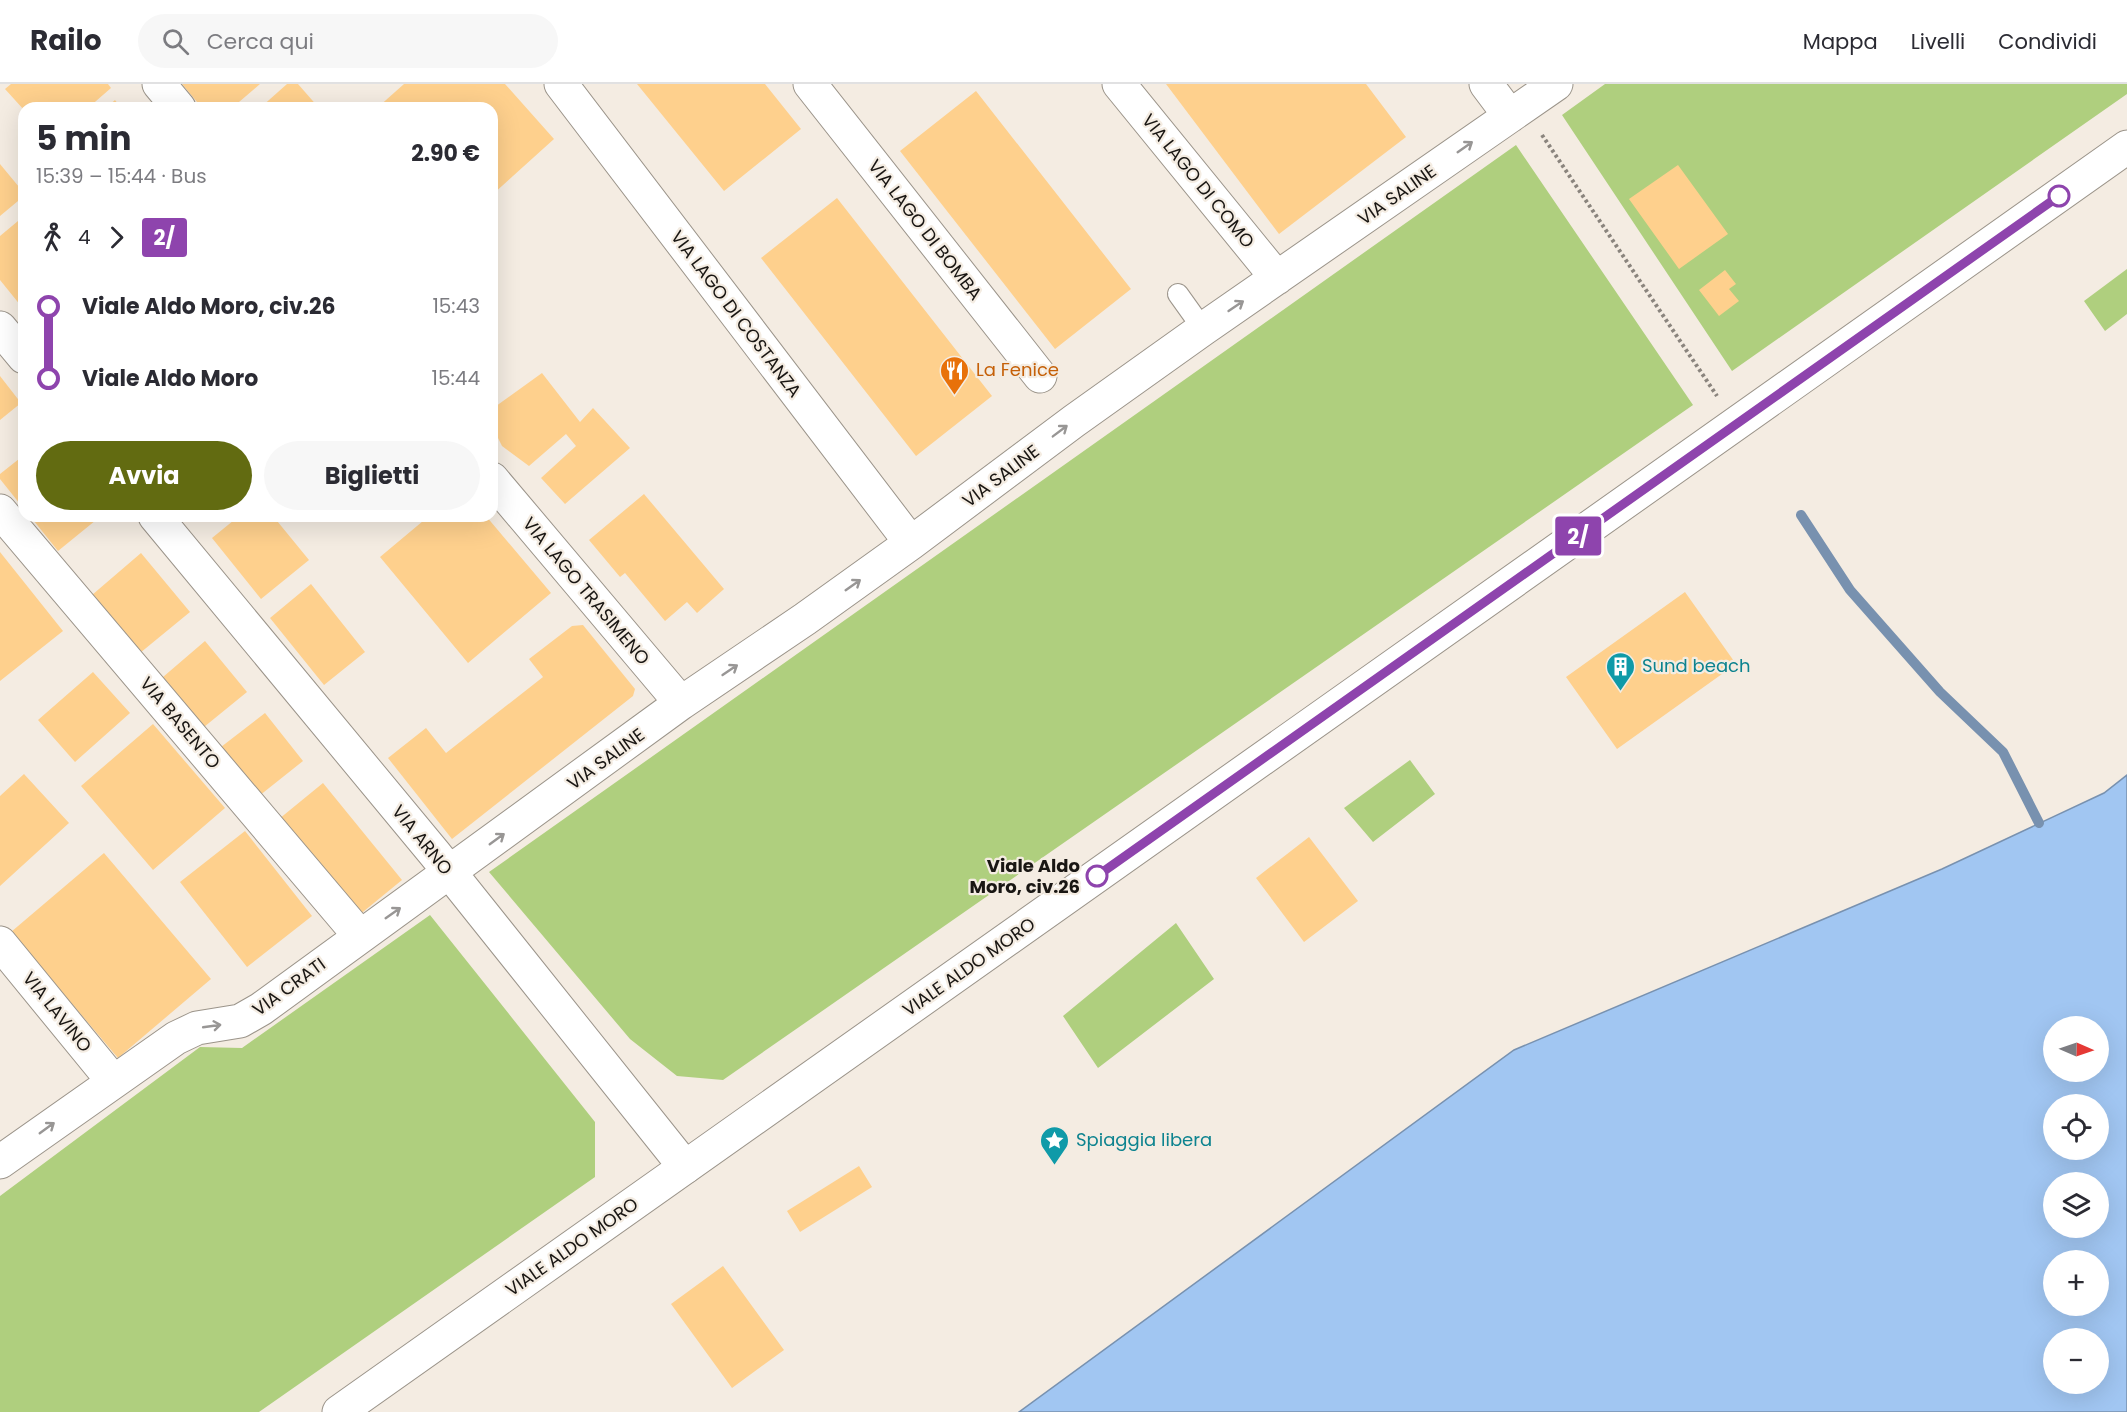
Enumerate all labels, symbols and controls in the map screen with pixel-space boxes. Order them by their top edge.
search box [138,14,558,68]
text: Railo [30,21,102,60]
icon: search [159,25,192,58]
text: Cerca qui [207,26,314,57]
text: Mappa [1803,27,1878,56]
text: Livelli [1911,27,1965,56]
text: Condividi [1998,27,2097,56]
street label: VIA LAGO DI COMO [1136,108,1260,253]
text: 5 min [36,115,131,162]
text: 2.90 € [411,138,480,169]
one-way arrow [1457,141,1473,153]
street label: VIA LAGO DI BOMBA [863,154,988,305]
street label: VIA SALINE [1353,158,1441,231]
text: 15:39 – 15:44 · Bus [36,162,207,190]
unlabelled marker [2048,185,2070,207]
icon: walk [36,221,69,254]
icon: forward [100,221,133,254]
text: 4 [78,223,91,251]
text: 2/ [154,223,175,252]
street label: VIA LAGO DI COSTANZA [665,225,808,402]
text: Viale Aldo Moro, civ.26 [82,291,336,322]
text: 15:43 [432,292,480,320]
one-way arrow [1227,300,1244,312]
restaurant icon: La Fenice [939,354,971,396]
place label: La Fenice [976,357,1059,382]
text: Viale Aldo Moro [82,363,258,394]
text: 15:44 [432,364,480,392]
one-way arrow [1052,425,1068,438]
street label: VIA SALINE [957,438,1044,513]
button: Avvia [36,441,252,510]
button: Biglietti [264,441,480,510]
street label: VIA LAGO TRASIMENO [517,511,656,670]
line badge: 2/ [1551,516,1605,556]
text: 2/ [1567,522,1589,551]
one-way arrow [844,579,860,591]
building icon: Sund beach [1605,650,1637,692]
place label: Sund beach [1642,653,1751,678]
one-way arrow [721,664,737,676]
street label: VIA BASENTO [134,671,226,774]
street label: VIA SALINE [562,722,650,795]
street label: VIA ARNO [386,799,458,880]
one-way arrow [488,832,504,845]
place label: Viale Aldo Moro, civ.26 [970,853,1080,899]
marker: Viale Aldo Moro, civ.26 [1086,865,1108,887]
one-way arrow [384,907,400,919]
street label: VIALE ALDO MORO [897,911,1040,1022]
street label: VIA CRATI [247,952,330,1022]
street label: VIA LAVINO [17,966,98,1057]
north arrow [2043,1016,2109,1082]
map controls [2043,1016,2109,1394]
one-way arrow [201,1020,221,1031]
button: locate [2043,1094,2109,1160]
one-way arrow [39,1122,55,1134]
place icon: Spiaggia libera [1039,1124,1071,1166]
place label: Spiaggia libera [1076,1127,1212,1152]
button: layers [2043,1172,2109,1238]
street label: VIALE ALDO MORO [500,1191,643,1302]
button: + [2043,1250,2109,1316]
button: − [2043,1328,2109,1394]

